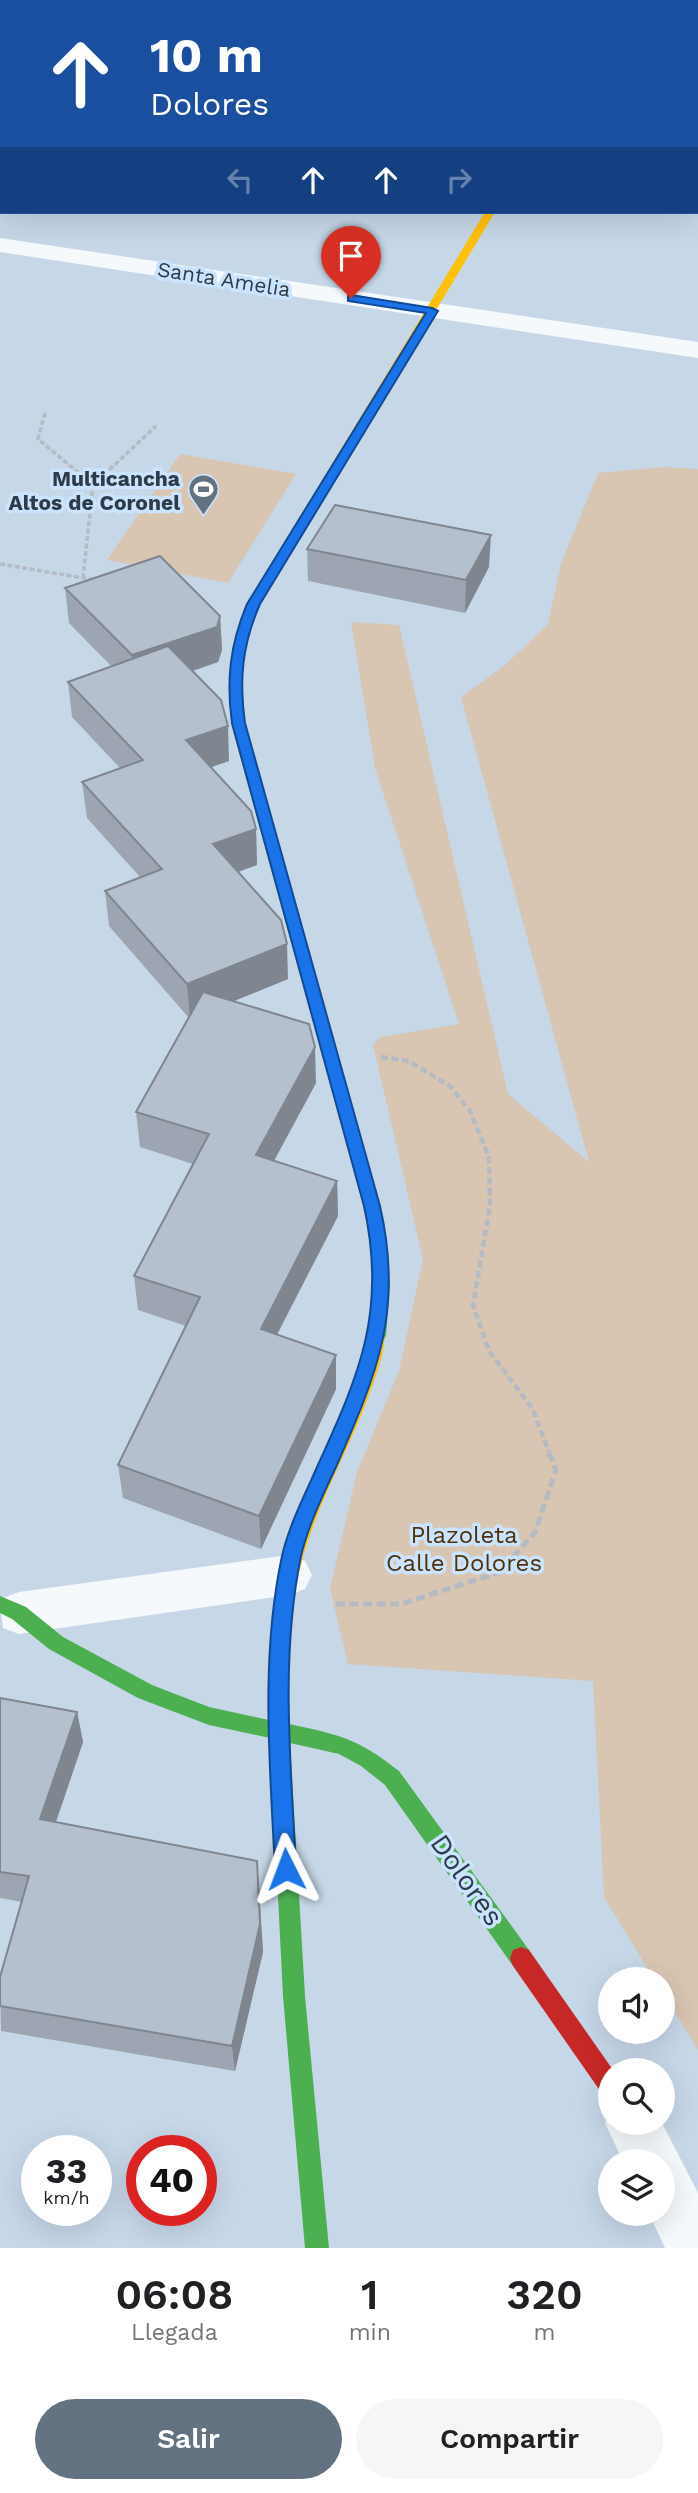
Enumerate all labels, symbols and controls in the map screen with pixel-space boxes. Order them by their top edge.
text: 10 m [150,26,263,84]
icon: ahead [35,28,126,119]
text: Dolores [150,85,269,123]
icon: left [221,161,259,199]
icon: ahead [294,161,332,199]
icon: ahead [367,161,405,199]
icon: right [440,161,478,199]
pin [321,226,381,298]
icon: arrive [332,237,370,275]
street label: Santa Amelia [156,256,292,302]
place label: Multicancha Altos de Coronel [9,466,181,515]
sports icon: Multicancha Altos de Coronel [186,473,220,517]
park label: Plazoleta Calle Dolores [386,1521,542,1577]
street label: Dolores [424,1828,510,1932]
position arrow [249,1832,323,1906]
map controls [598,1967,675,2226]
button: sound [598,1967,675,2044]
button: search [598,2058,675,2135]
speed limit sign: 40 [126,2135,217,2226]
button: layers [598,2149,675,2226]
text: 33 [46,2150,87,2192]
text: km/h [43,2187,90,2208]
text: 06:08 [115,2270,233,2319]
text: 1 [361,2270,379,2319]
text: 320 [506,2270,583,2319]
text: Llegada [131,2319,218,2346]
text: min [349,2319,391,2346]
text: m [534,2319,555,2346]
button: Salir [35,2399,342,2479]
button: Compartir [356,2399,663,2479]

